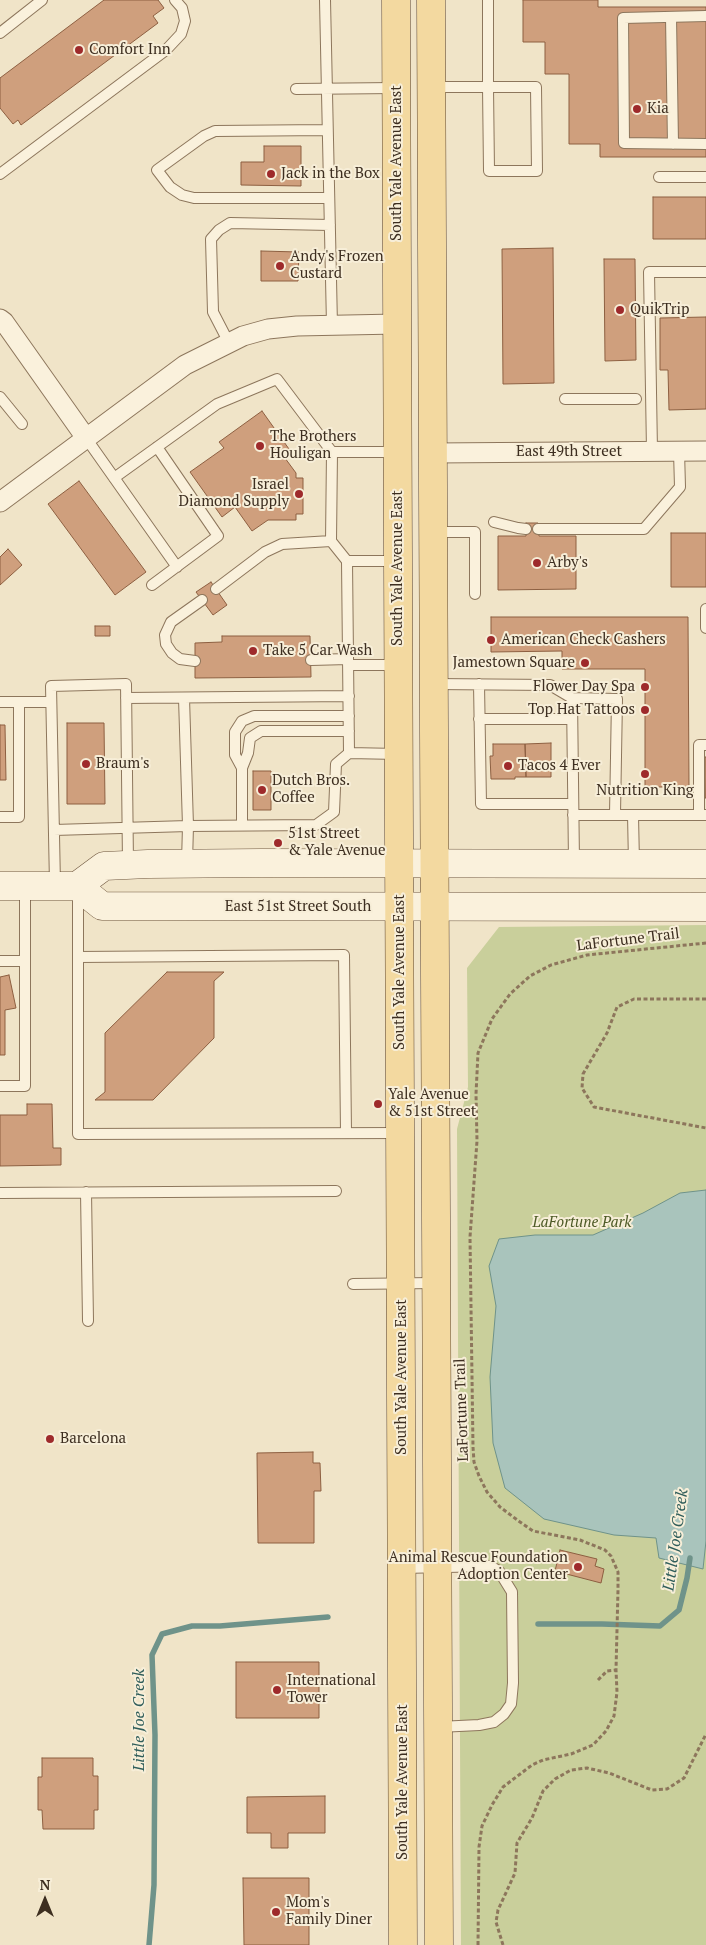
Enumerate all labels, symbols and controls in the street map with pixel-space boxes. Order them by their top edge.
place label: Comfort Inn [89,41,171,59]
marker: Comfort Inn [73,44,85,56]
street label: South Yale Avenue East [388,85,406,241]
place label: Kia [647,100,669,118]
marker: Kia [631,103,643,115]
place label: Jack in the Box [281,165,380,183]
marker: Jack in the Box [265,168,277,180]
place label: Andy's Frozen Custard [290,248,384,283]
marker: Andy's Frozen Custard [274,260,286,272]
place label: QuikTrip [630,301,690,319]
marker: QuikTrip [614,304,626,316]
place label: The Brothers Houligan [270,428,357,463]
marker: The Brothers Houligan [254,440,266,452]
street label: East 49th Street [516,443,622,461]
place label: Israel Diamond Supply [178,476,289,511]
marker: Israel Diamond Supply [293,488,305,500]
street label: South Yale Avenue East [389,490,407,646]
place label: Arby's [547,554,588,572]
marker: Arby's [531,557,543,569]
place label: American Check Cashers [501,631,666,649]
marker: American Check Cashers [485,634,497,646]
place label: Take 5 Car Wash [263,642,372,660]
marker: Take 5 Car Wash [247,645,259,657]
place label: Jamestown Square [452,654,575,672]
marker: Jamestown Square [579,657,591,669]
place label: Flower Day Spa [533,678,635,696]
marker: Flower Day Spa [639,681,651,693]
place label: Top Hat Tattoos [528,701,635,719]
marker: Top Hat Tattoos [639,704,651,716]
place label: Braum's [96,755,150,773]
place label: Tacos 4 Ever [518,757,601,775]
marker: Braum's [80,758,92,770]
marker: Tacos 4 Ever [502,760,514,772]
marker: Nutrition King [639,768,651,780]
place label: Dutch Bros. Coffee [272,772,350,807]
place label: Nutrition King [596,782,694,800]
marker: Dutch Bros. Coffee [256,784,268,796]
place label: 51st Street & Yale Avenue [288,825,386,860]
marker: 51st Street & Yale Avenue [272,837,284,849]
street label: South Yale Avenue East [391,894,409,1050]
street label: East 51st Street South [225,898,371,916]
street label: LaFortune Trail [576,925,680,955]
place label: Yale Avenue & 51st Street [388,1086,476,1121]
marker: Yale Avenue & 51st Street [372,1098,384,1110]
park label: LaFortune Park [532,1214,632,1232]
street label: South Yale Avenue East [393,1299,411,1455]
street label: LaFortune Trail [451,1358,473,1462]
place label: Barcelona [60,1430,126,1448]
marker: Barcelona [44,1433,56,1445]
water label: Little Joe Creek [659,1488,693,1592]
place label: Animal Rescue Foundation Adoption Center [388,1549,568,1584]
marker: Animal Rescue Foundation Adoption Center [572,1561,584,1573]
water label: Little Joe Creek [129,1669,149,1771]
place label: International Tower [287,1672,376,1707]
marker: International Tower [271,1684,283,1696]
street label: South Yale Avenue East [394,1704,412,1860]
north arrow [20,1875,70,1925]
text: N [40,1875,50,1894]
place label: Mom's Family Diner [286,1894,372,1929]
marker: Mom's Family Diner [270,1906,282,1918]

